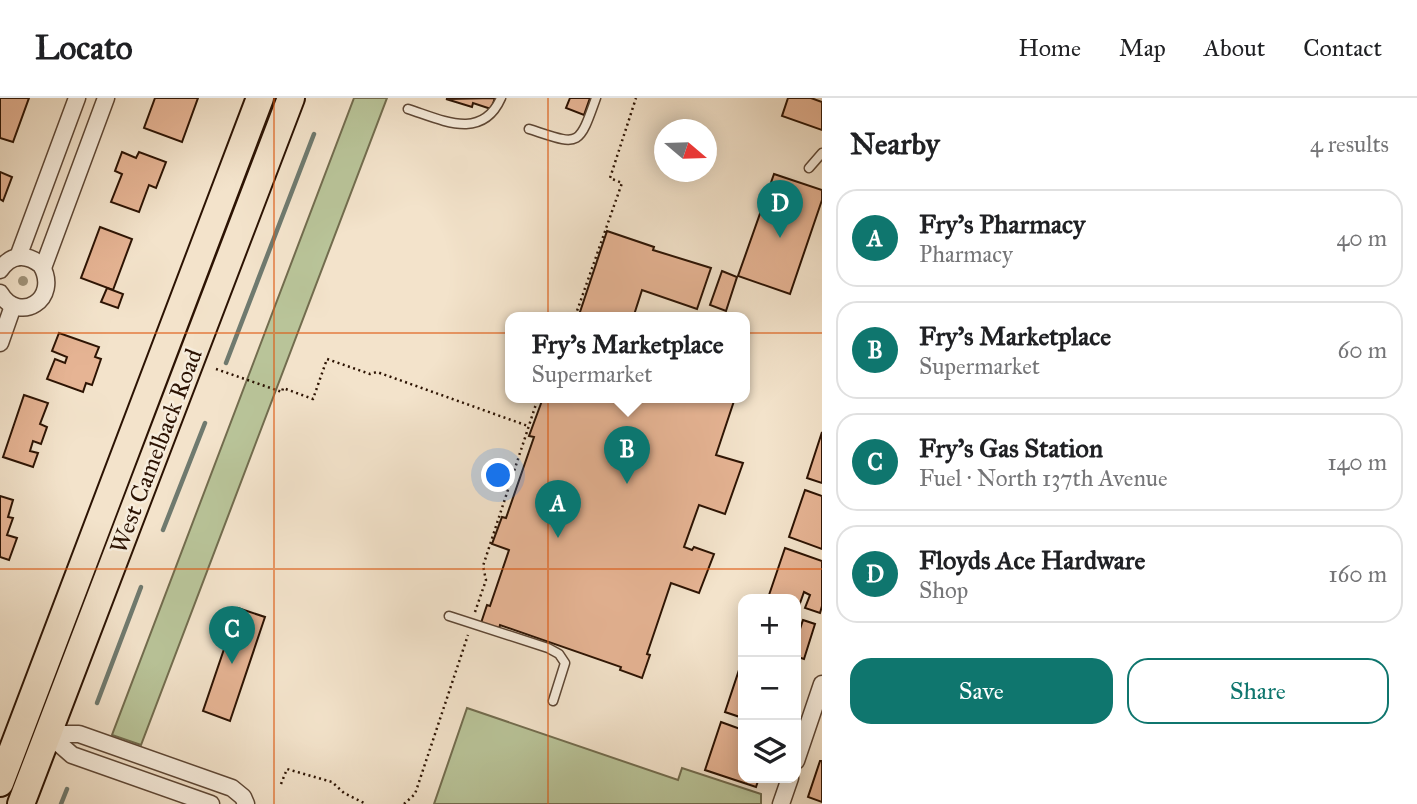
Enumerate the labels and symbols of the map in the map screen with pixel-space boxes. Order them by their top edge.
north arrow [654,119,717,182]
pin: D [757,180,803,238]
street label: West Camelback Road [103,344,209,558]
pin: B [604,426,650,484]
your location [481,458,515,492]
pin: A [535,480,581,538]
pin: C [209,606,255,664]

